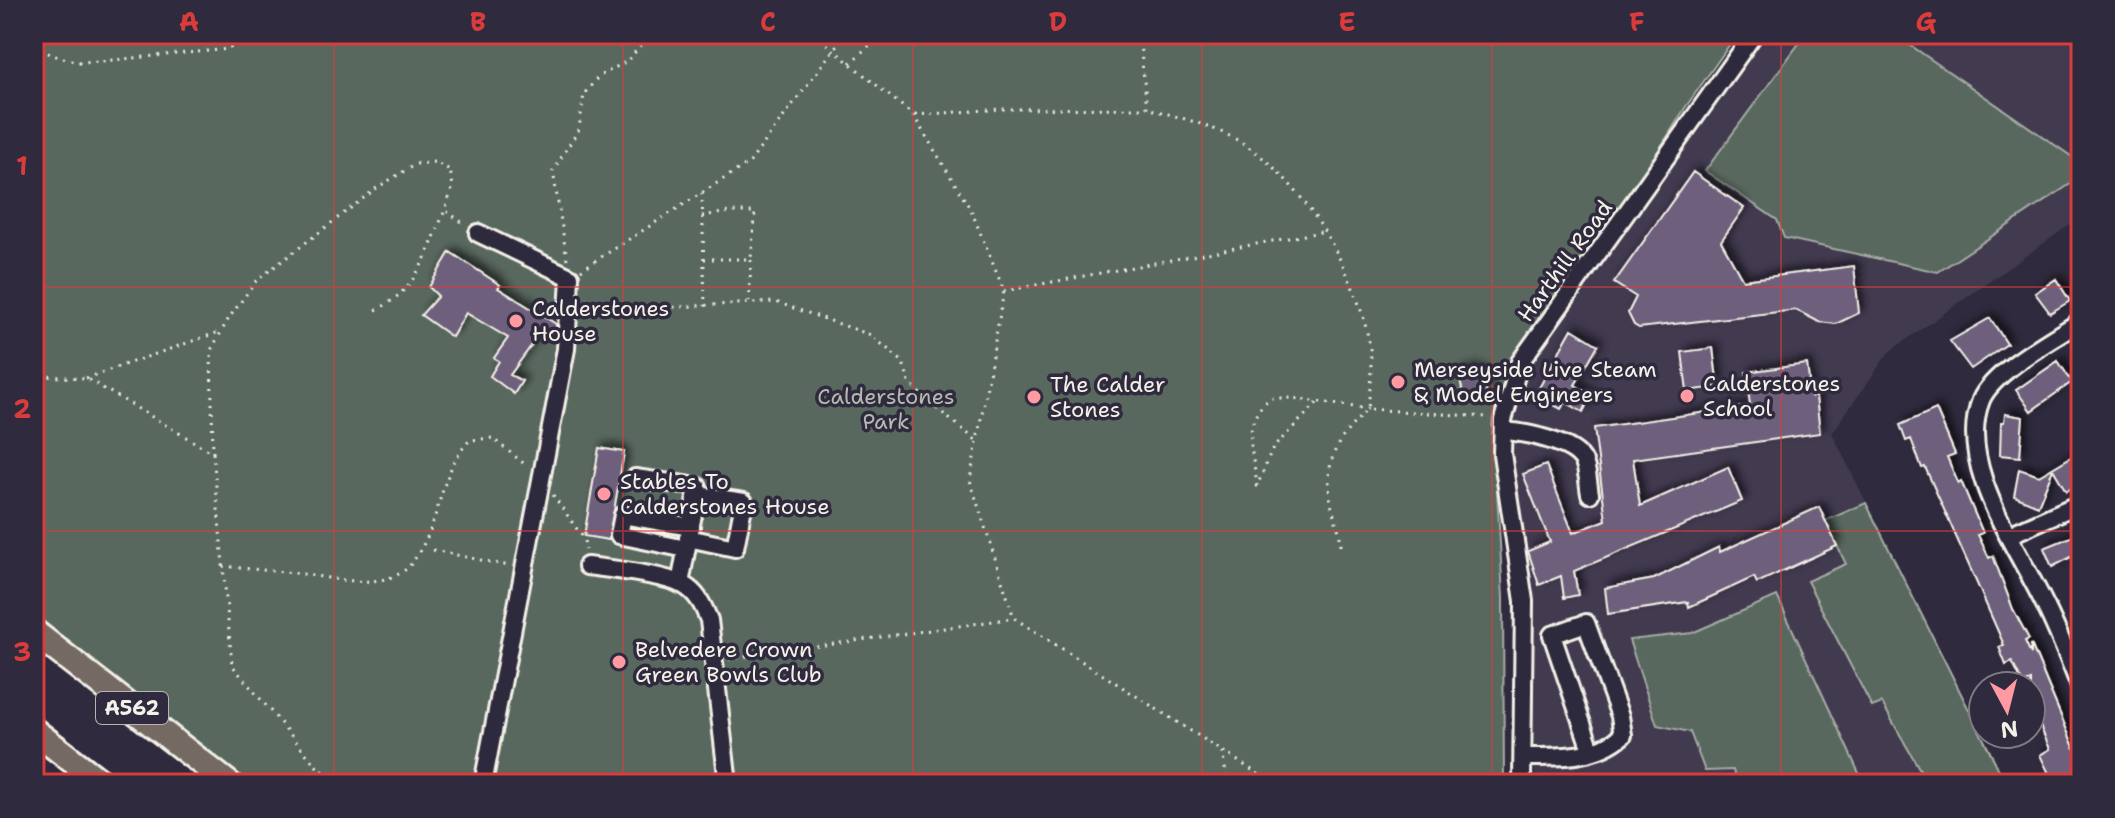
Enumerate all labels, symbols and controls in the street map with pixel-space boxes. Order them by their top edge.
text: A [179,4,199,39]
text: B [470,4,486,39]
text: C [760,4,776,39]
text: D [1049,4,1067,39]
text: E [1338,4,1356,39]
text: F [1629,4,1645,39]
text: G [1916,4,1937,39]
text: 1 [16,148,28,183]
street label: Harthill Road [1511,194,1619,328]
place label: Calderstones House [532,294,669,348]
marker: Calderstones House [507,312,525,330]
place label: Merseyside Live Steam & Model Engineers [1414,355,1657,409]
place label: Calderstones School [1703,369,1840,423]
place label: The Calder Stones [1050,370,1165,424]
marker: Merseyside Live Steam & Model Engineers [1389,373,1407,391]
park label: Calderstones Park [817,382,955,436]
marker: Calderstones School [1678,387,1696,405]
marker: The Calder Stones [1025,388,1043,406]
text: 2 [13,391,31,426]
place label: Stables To Calderstones House [620,467,830,521]
marker: Stables To Calderstones House [595,485,613,503]
text: 3 [13,634,31,669]
place label: Belvedere Crown Green Bowls Club [635,635,822,689]
marker: Belvedere Crown Green Bowls Club [610,653,628,671]
north arrow [1967,670,2047,750]
road number: A562 [96,692,168,724]
text: N [1999,714,2020,745]

